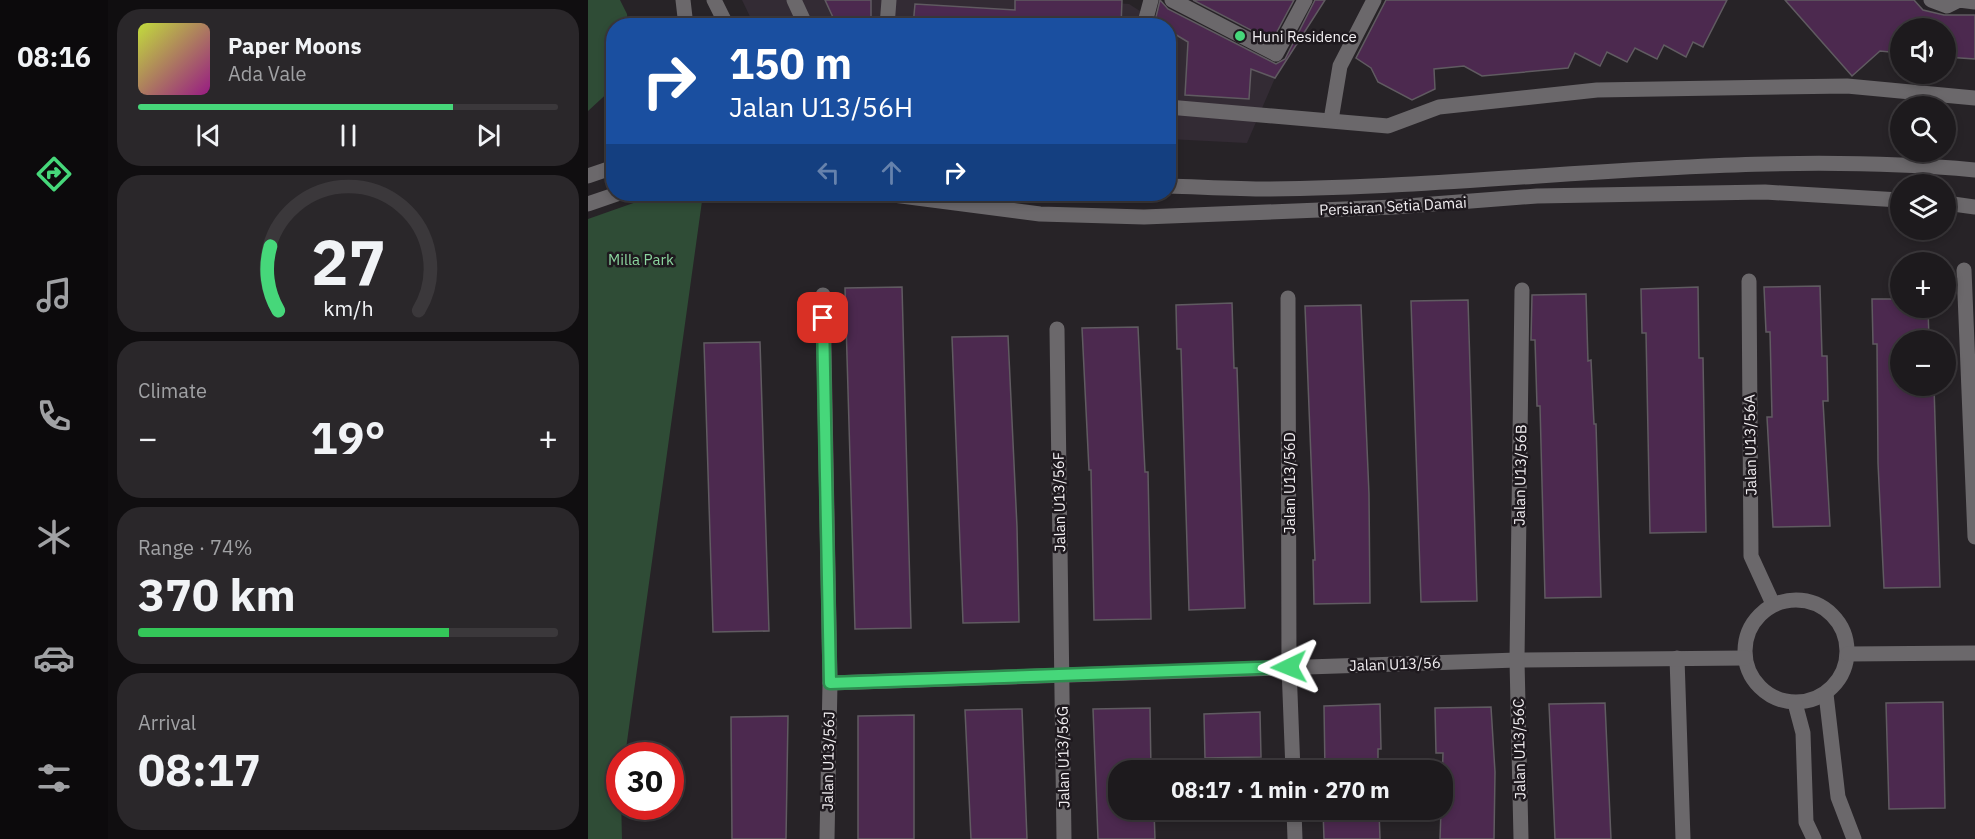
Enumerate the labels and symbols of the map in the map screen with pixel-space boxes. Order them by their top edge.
place label: Huni Residence [1252,27,1357,46]
marker: Huni Residence [1233,29,1247,43]
street label: Persiaran Setia Damai [1319,193,1467,219]
park label: Milla Park [608,250,674,269]
pin [797,292,848,343]
street label: Jalan U13/56A [1740,394,1760,496]
street label: Jalan U13/56B [1510,424,1530,526]
street label: Jalan U13/56D [1280,432,1299,534]
street label: Jalan U13/56F [1049,452,1069,552]
position arrow [1257,635,1321,699]
street label: Jalan U13/56 [1349,653,1441,675]
street label: Jalan U13/56C [1509,698,1529,800]
street label: Jalan U13/56G [1053,706,1073,808]
street label: Jalan U13/56J [818,711,838,811]
speed limit sign: 30 [606,742,684,820]

